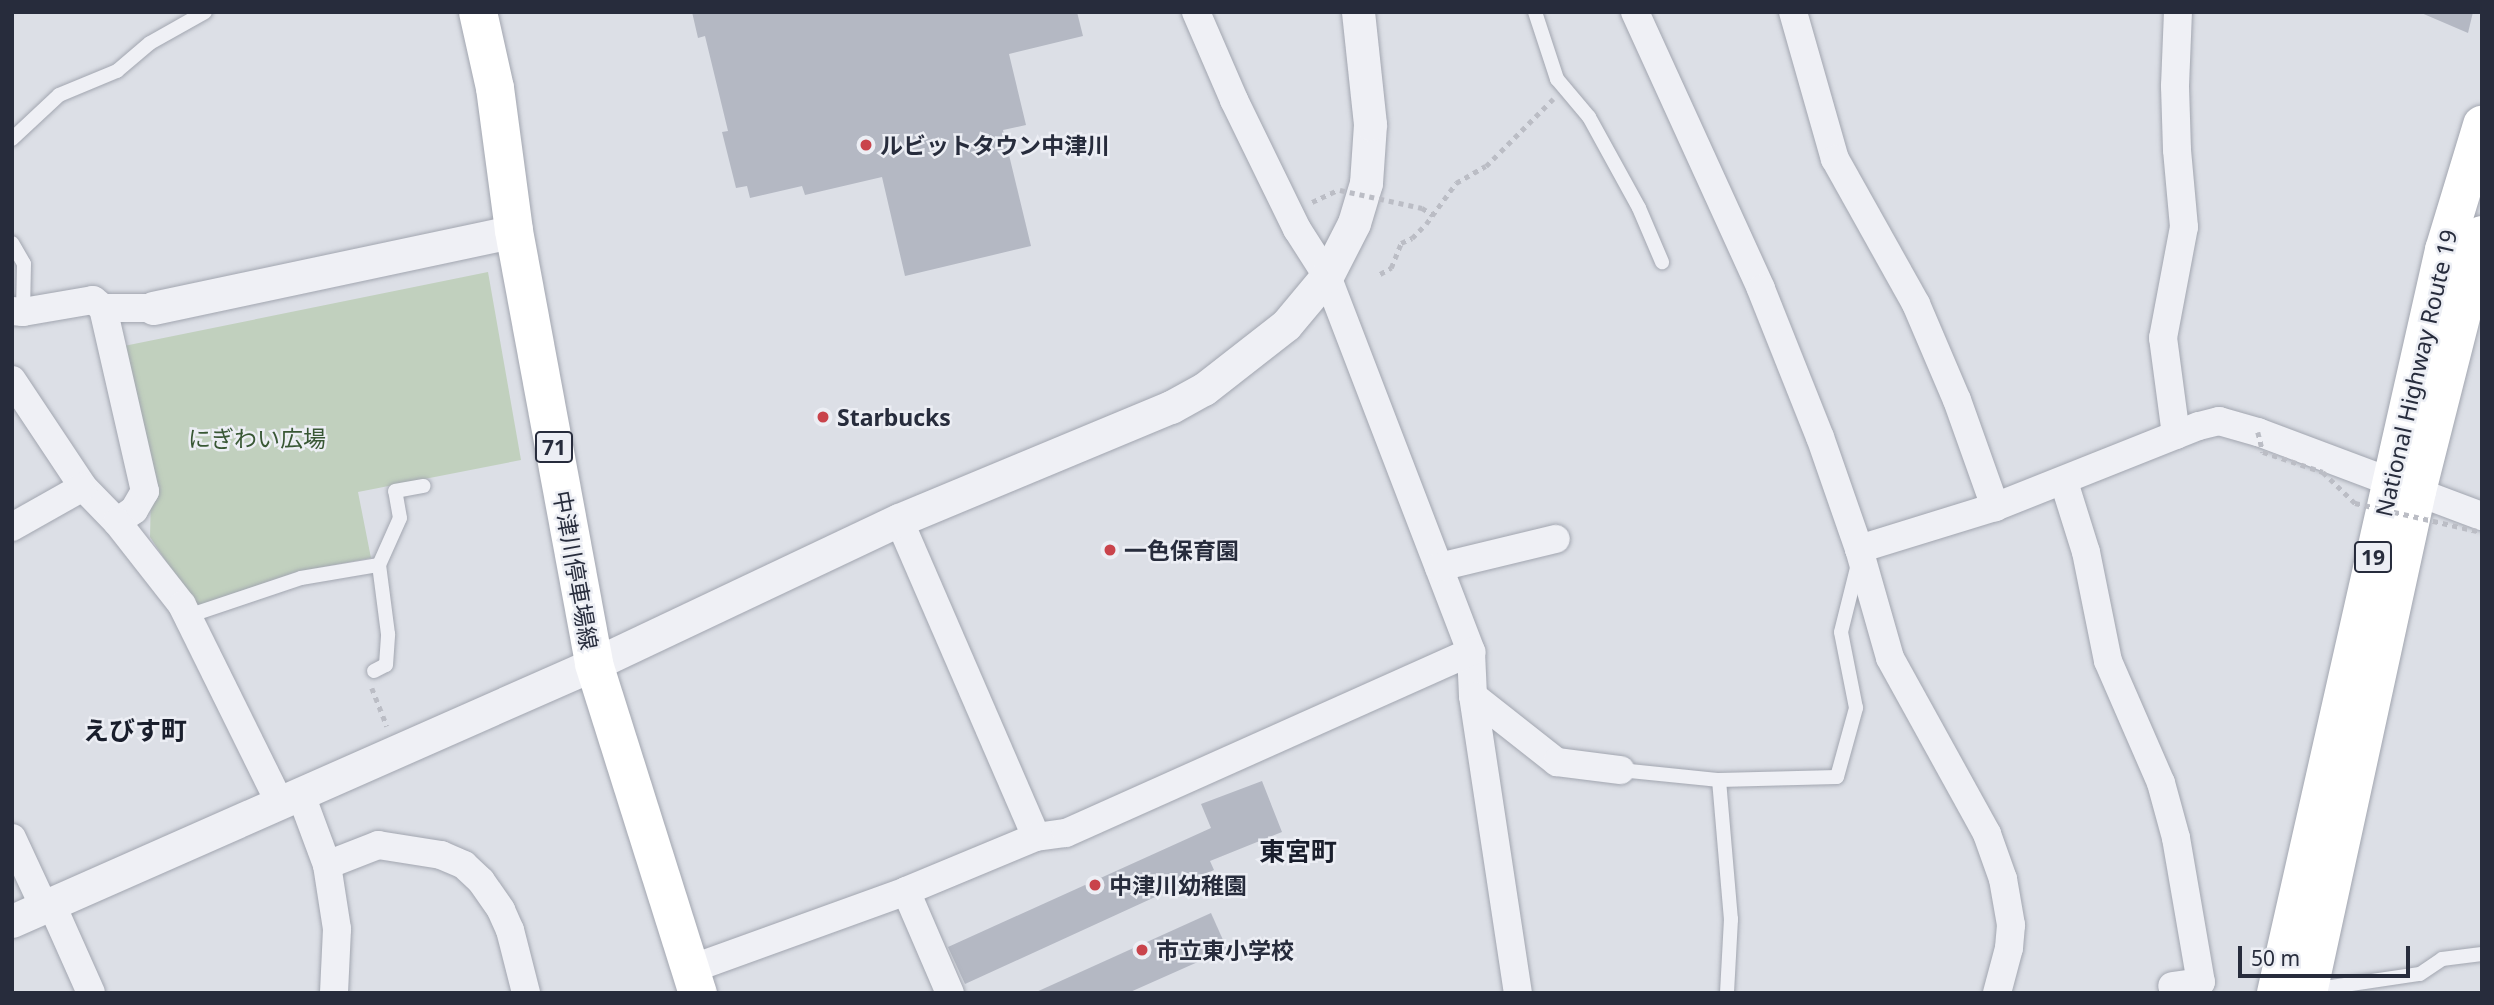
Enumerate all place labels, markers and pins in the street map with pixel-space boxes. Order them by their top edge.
place label: ルビットタウン中津川 [880,131,1110,159]
marker: ルビットタウン中津川 [858,137,874,153]
place label: Starbucks [837,403,951,431]
marker: Starbucks [815,409,831,425]
place label: 一色保育園 [1124,536,1239,564]
marker: 一色保育園 [1102,542,1118,558]
place label: 中津川幼稚園 [1109,871,1247,899]
marker: 中津川幼稚園 [1087,877,1103,893]
place label: 市立東小学校 [1156,936,1294,964]
marker: 市立東小学校 [1134,942,1150,958]

